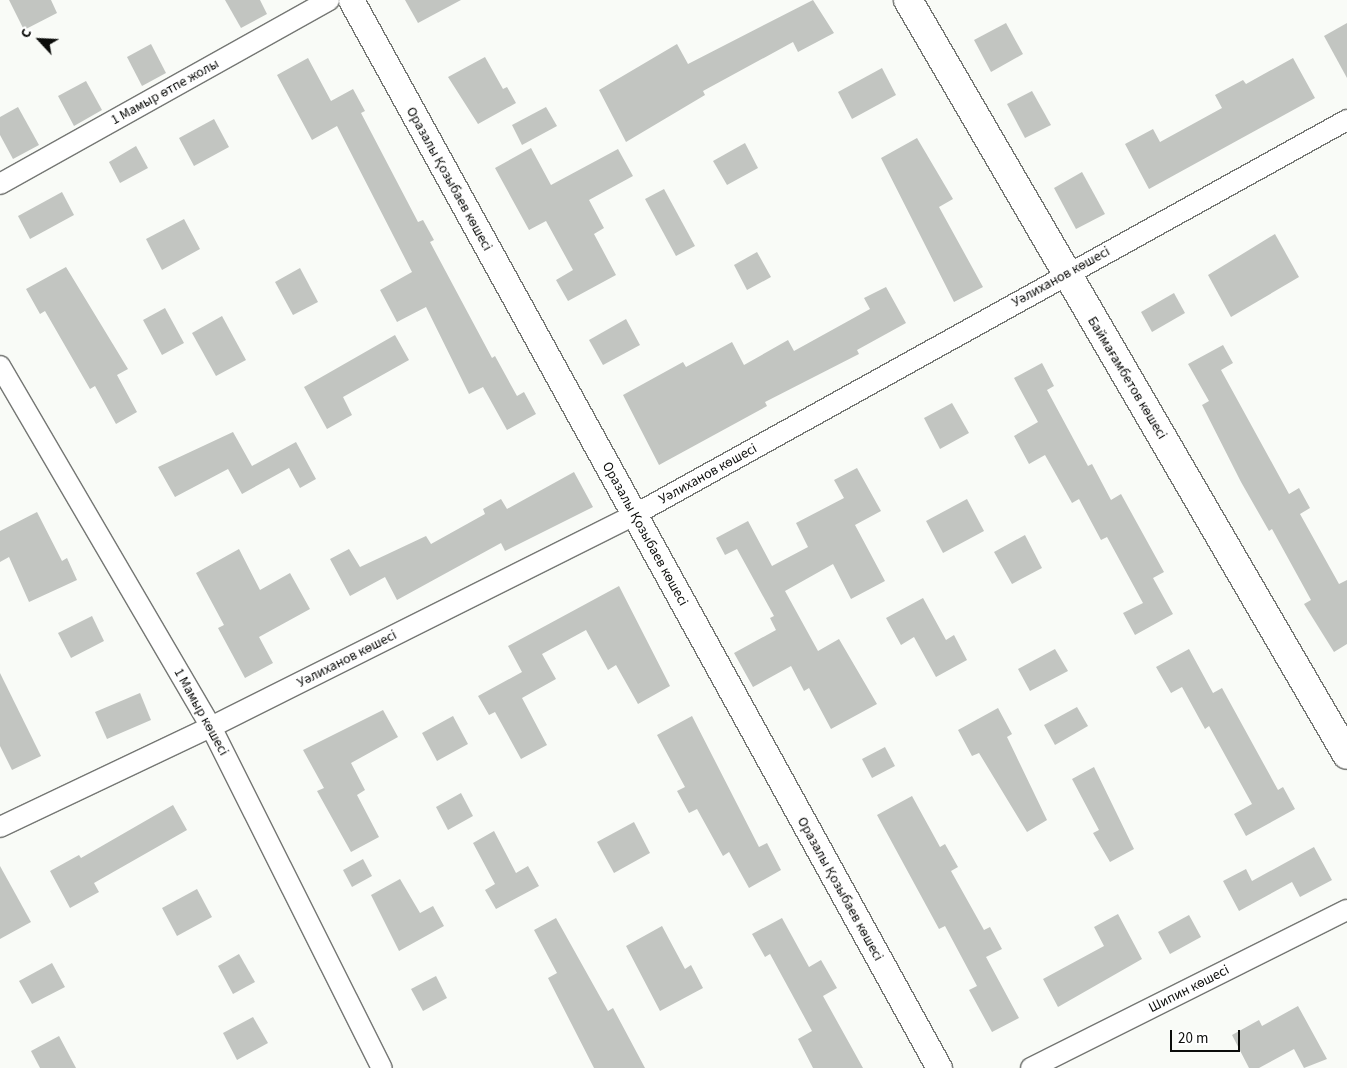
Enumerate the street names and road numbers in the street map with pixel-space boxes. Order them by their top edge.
street label: 1 Мамыр өтпе жолы [108,55,222,129]
street label: Оразалы Қозыбаев көшесі [402,104,496,254]
street label: Уәлиханов көшесі [1009,243,1113,311]
street label: Баймағамбетов көшесі [1084,314,1170,442]
street label: Уәлиханов көшесі [656,440,760,508]
street label: Оразалы Қозыбаев көшесі [598,459,692,609]
street label: Уәлиханов көшесі [294,627,400,691]
street label: 1 Мамыр көшесі [170,665,232,759]
street label: Оразалы Қозыбаев көшесі [793,814,887,964]
street label: Шипин көшесі [1146,962,1232,1016]

